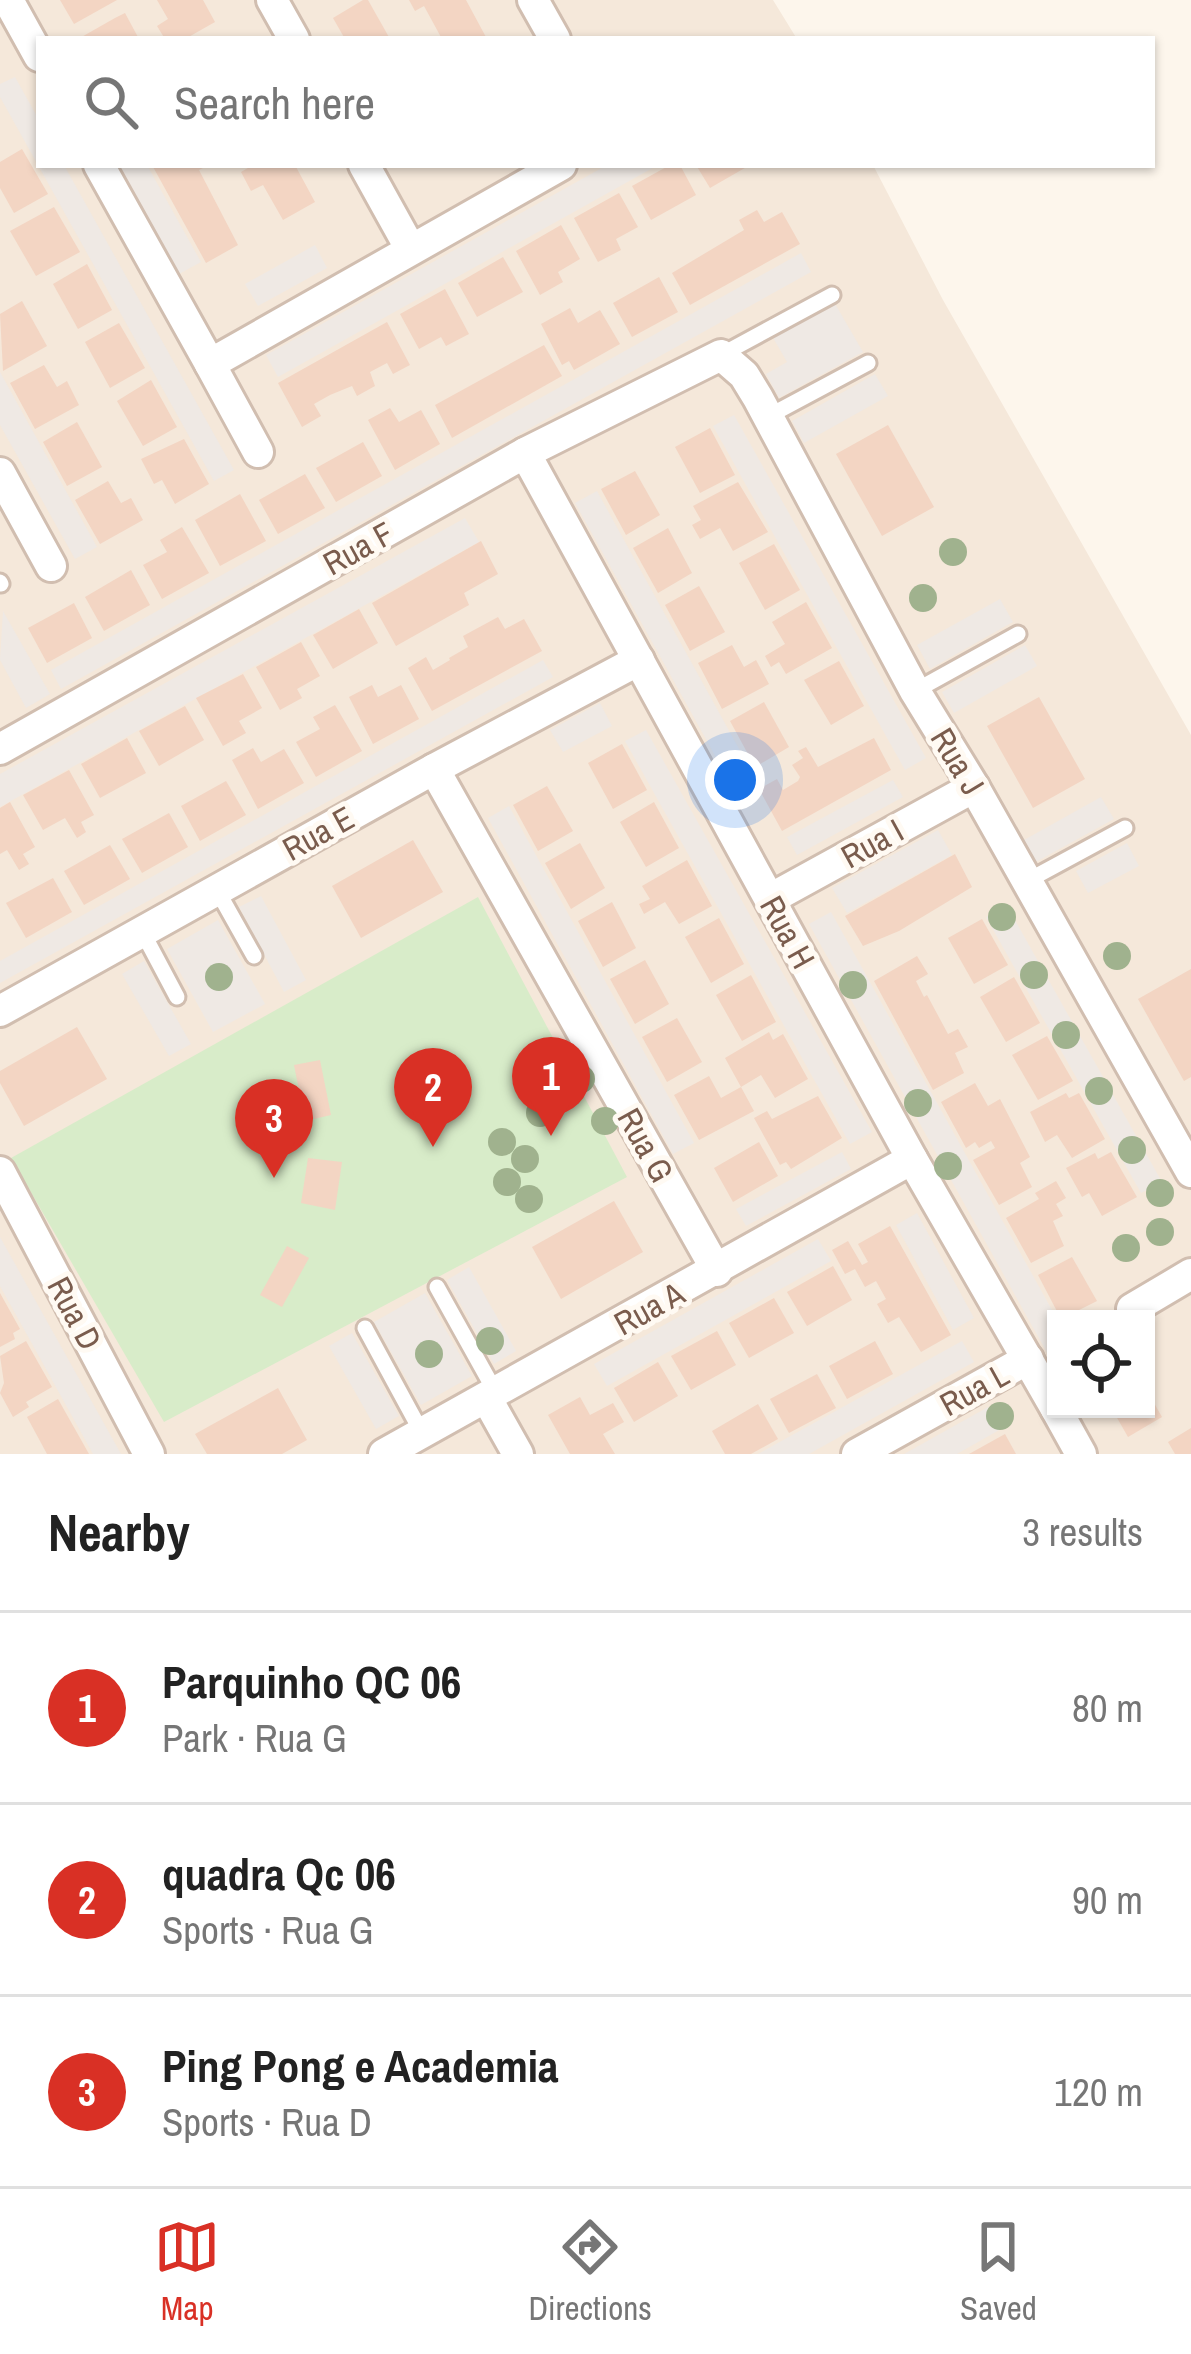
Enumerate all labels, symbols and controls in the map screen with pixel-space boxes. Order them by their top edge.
search box [36,36,1155,168]
icon: search [78,69,144,135]
text: Search here [174,72,375,133]
street label: Rua F [315,511,401,585]
street label: Rua J [921,719,995,803]
your location [705,750,765,810]
street label: Rua E [274,796,362,870]
street label: Rua I [833,808,911,878]
street label: Rua H [750,888,826,976]
pin: 1 [512,1037,590,1136]
pin: 2 [394,1048,472,1147]
pin: 3 [235,1079,313,1178]
street label: Rua G [608,1100,684,1190]
street label: Rua D [38,1269,112,1357]
street label: Rua A [606,1270,693,1345]
map controls [1047,1310,1155,1418]
button: locate [1047,1310,1155,1418]
street label: Rua L [932,1352,1016,1426]
text: Nearby [48,1498,190,1567]
text: 3 results [1022,1506,1143,1558]
text: Parquinho QC 06 [162,1651,461,1712]
text: 1 [78,1682,96,1734]
text: 80 m [1072,1682,1143,1734]
text: Park · Rua G [162,1712,347,1764]
text: quadra Qc 06 [162,1843,396,1904]
text: 2 [78,1874,96,1926]
text: 90 m [1072,1874,1143,1926]
text: Sports · Rua G [162,1904,374,1956]
text: Ping Pong e Academia [162,2035,559,2096]
text: 3 [78,2066,96,2118]
text: 120 m [1054,2066,1143,2118]
text: Sports · Rua D [162,2096,372,2148]
tab: Map [154,2214,220,2330]
tab: Directions [528,2214,652,2330]
tab: Saved [960,2214,1037,2330]

